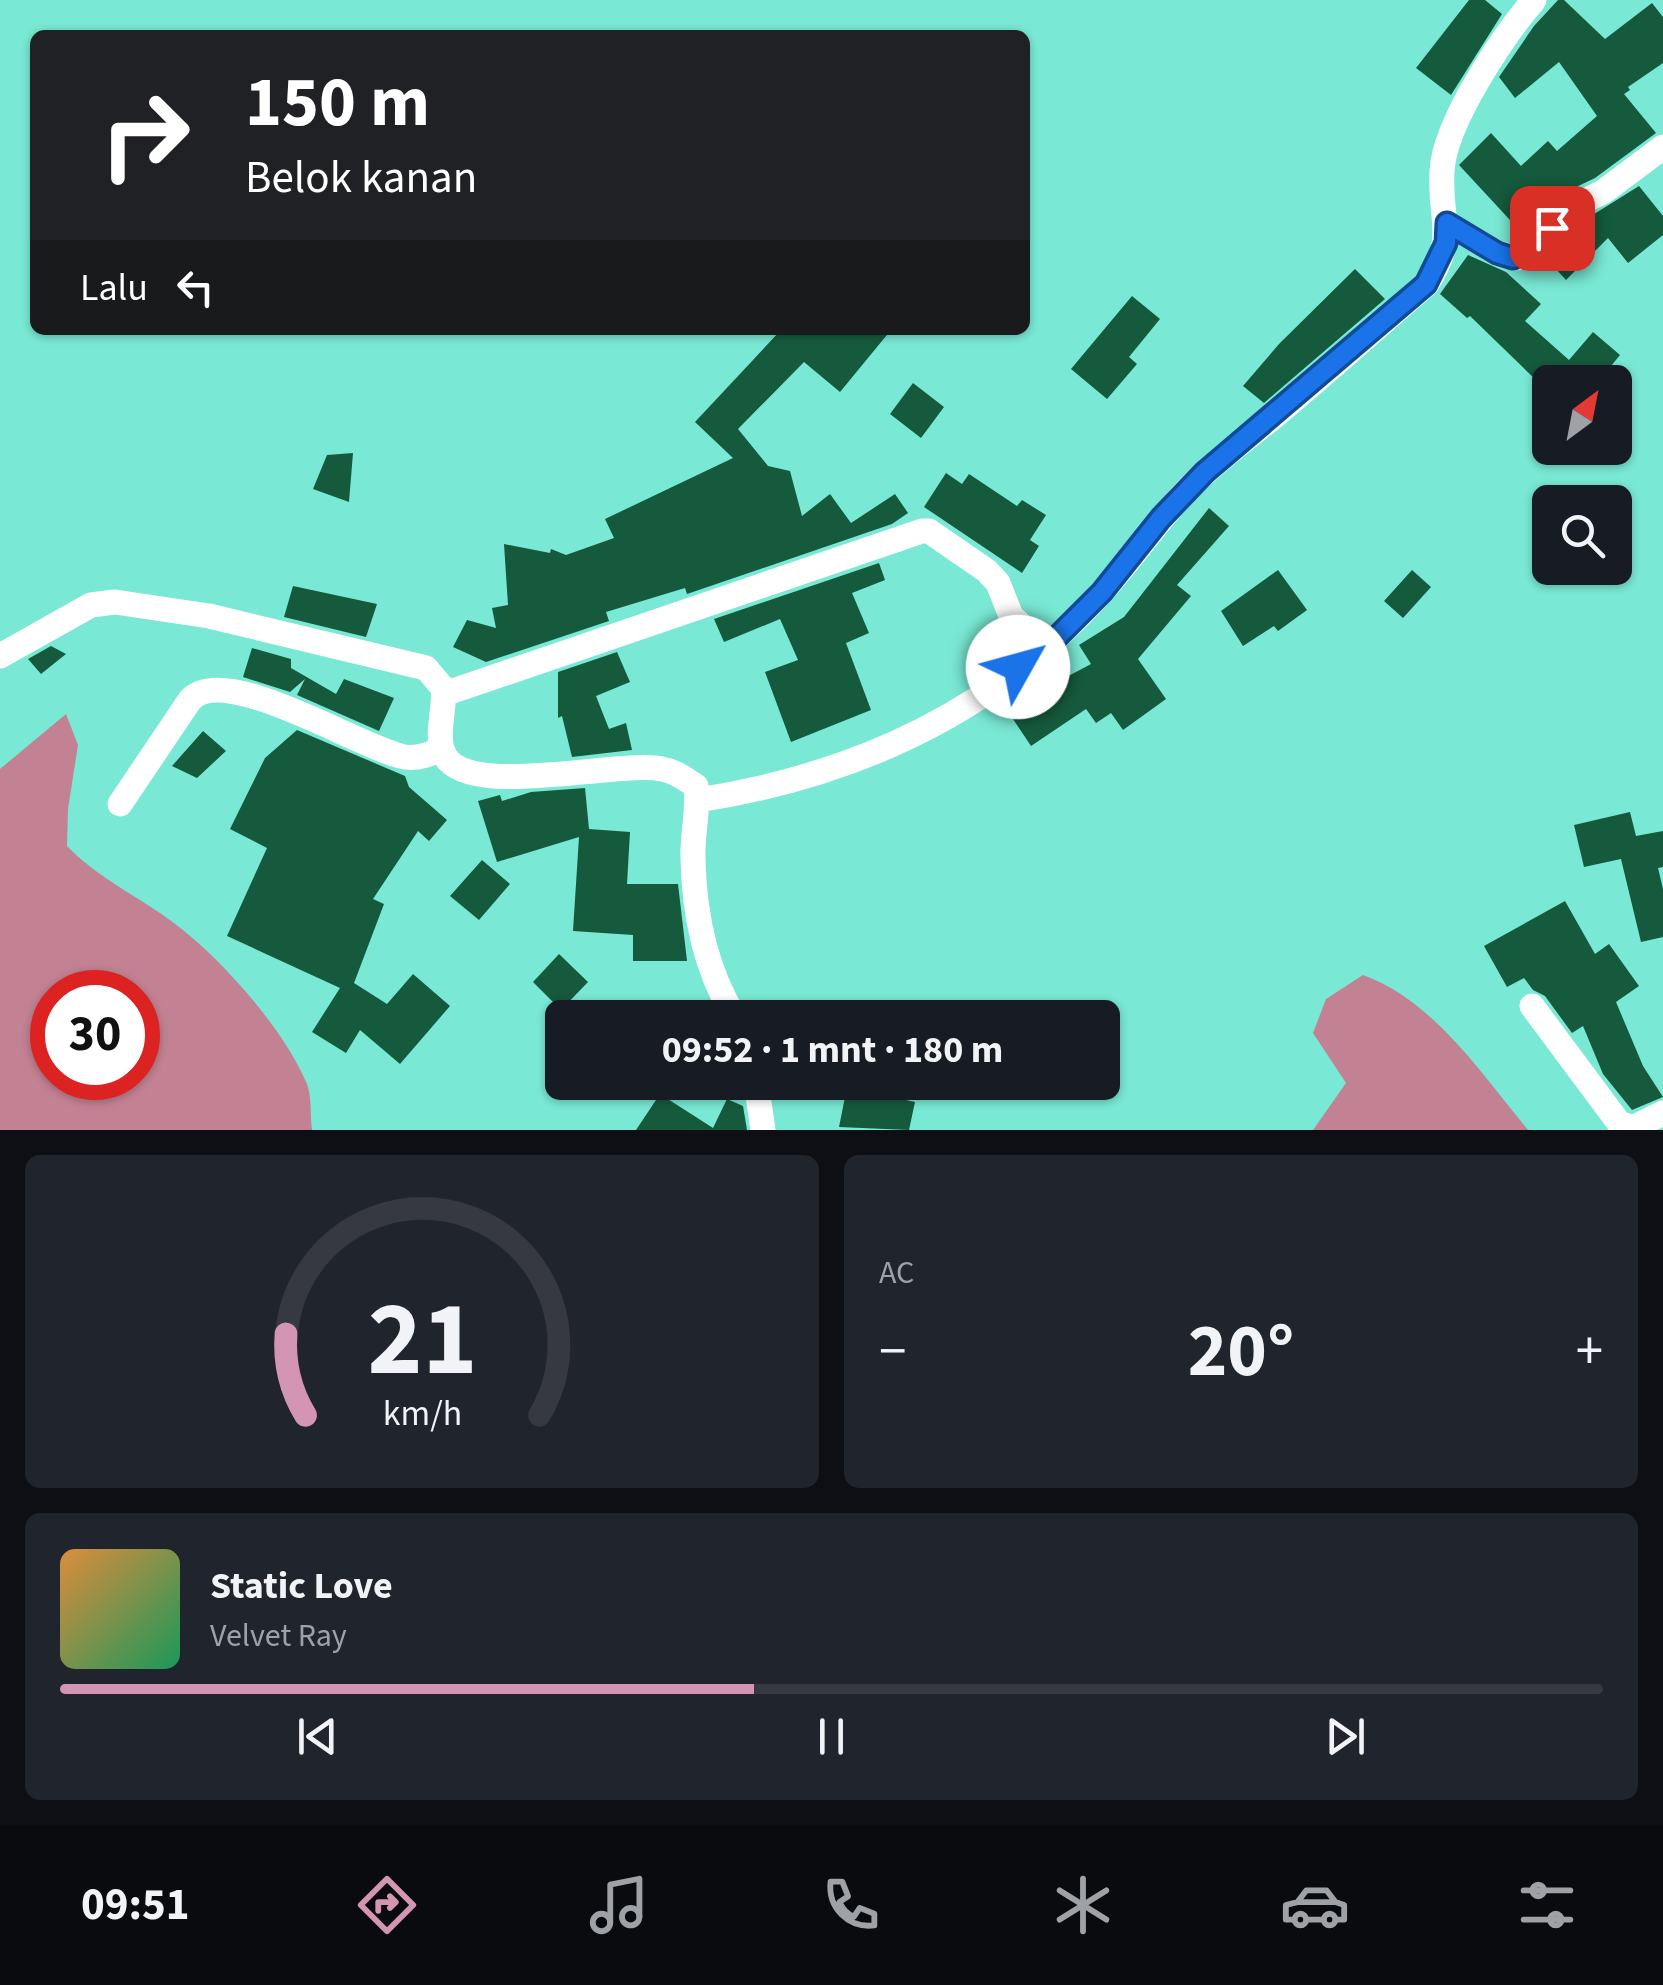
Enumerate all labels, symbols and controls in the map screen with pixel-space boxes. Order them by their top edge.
text: 150 m [245,53,430,153]
icon: right [80,70,210,200]
text: Belok kanan [245,146,477,210]
pin [1510,186,1595,271]
icon: arrive [1525,201,1580,256]
icon: left [168,260,223,315]
text: Lalu [80,261,148,315]
north arrow [1532,365,1632,465]
map controls [1532,365,1632,585]
button: search [1532,485,1632,585]
position arrow [966,615,1070,719]
speed limit sign: 30 [30,970,160,1100]
text: 09:52 · 1 mnt · 180 m [662,1023,1003,1077]
text: AC [879,1250,914,1296]
text: 21 [367,1267,477,1415]
text: 20° [1188,1298,1294,1405]
text: − [879,1313,906,1391]
text: + [1576,1313,1603,1391]
text: km/h [382,1388,462,1439]
text: Static Love [210,1559,393,1613]
text: Velvet Ray [210,1613,347,1659]
icon: previous [290,1709,345,1764]
icon: pause [804,1709,859,1764]
icon: next [1318,1709,1373,1764]
icon: directions [352,1870,422,1940]
icon: music [584,1870,654,1940]
icon: phone [816,1870,886,1940]
icon: climate [1048,1870,1118,1940]
icon: car [1280,1870,1350,1940]
icon: filters [1512,1870,1582,1940]
text: 09:51 [81,1873,190,1937]

